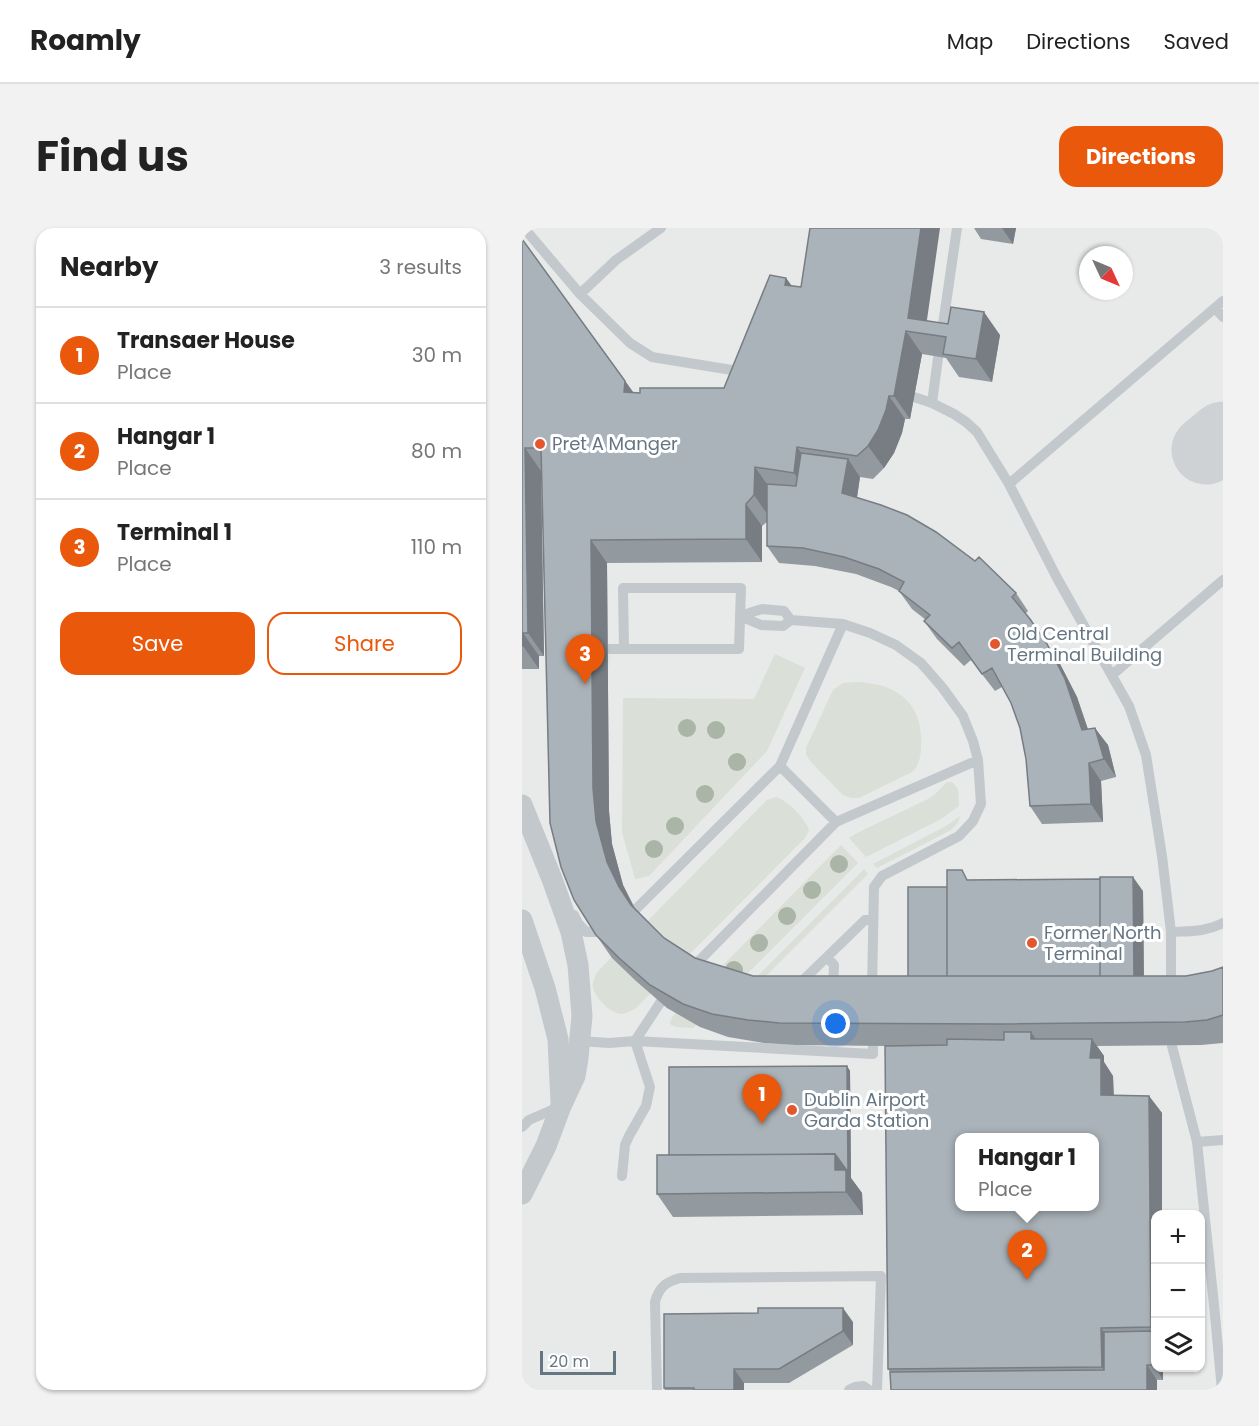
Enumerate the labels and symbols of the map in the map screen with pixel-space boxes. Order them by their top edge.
north arrow [1079,246,1133,300]
place label: Pret A Manger [552,431,678,456]
marker: Pret A Manger [533,437,547,451]
place label: Old Central Terminal Building [1007,621,1162,667]
pin: 3 [566,634,604,684]
marker: Old Central Terminal Building [988,637,1002,651]
place label: Former North Terminal [1044,920,1162,966]
marker: Former North Terminal [1025,936,1039,950]
your location [821,1009,850,1038]
pin: 1 [742,1074,782,1124]
place label: Dublin Airport Garda Station [804,1087,929,1133]
marker: Dublin Airport Garda Station [785,1103,799,1117]
pin: 2 [1008,1230,1046,1280]
scale bar [540,1348,616,1376]

